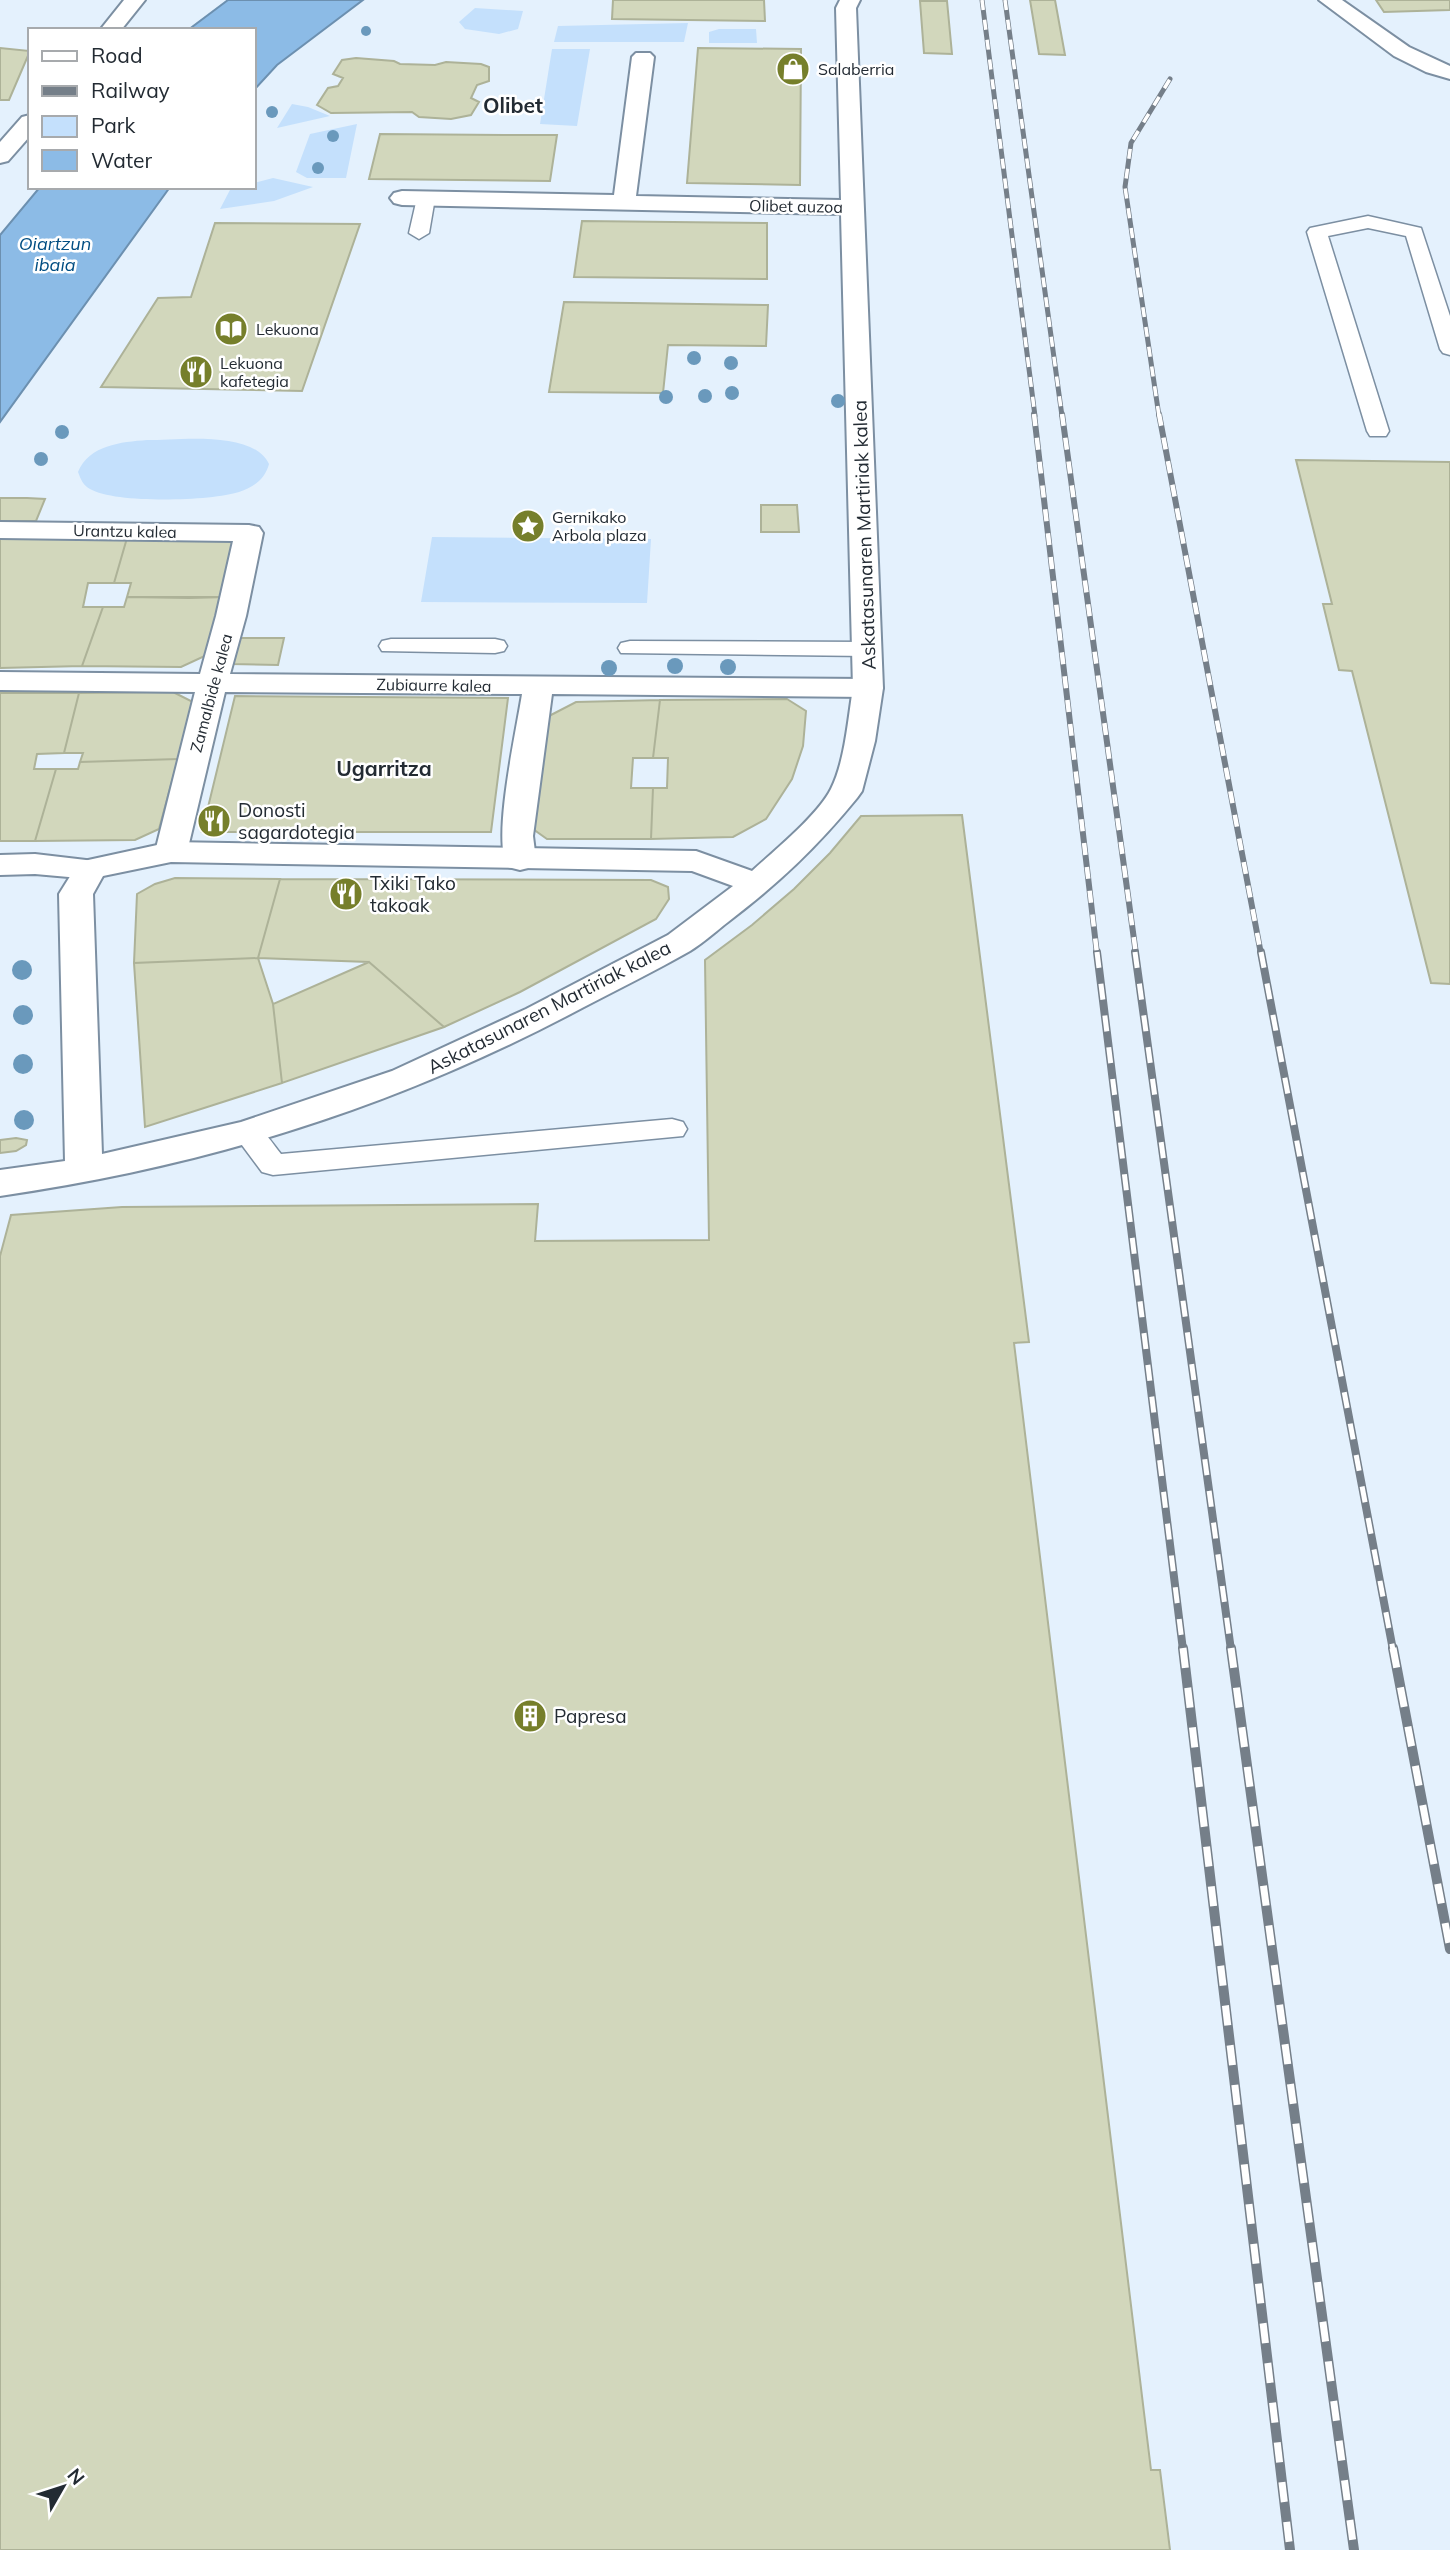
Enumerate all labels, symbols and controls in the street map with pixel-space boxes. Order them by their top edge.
legend [28,28,256,189]
text: Road [91,42,142,68]
shop icon: Salaberria [774,50,812,88]
place label: Salaberria [818,59,894,79]
text: Railway [91,77,170,103]
district label: Olibet [483,92,543,118]
text: Park [91,112,135,138]
text: Water [91,147,152,173]
street label: Olibet auzoa [749,195,843,217]
water label: Oiartzun ibaia [19,232,91,276]
library icon: Lekuona [212,310,250,348]
place label: Lekuona [256,319,319,339]
restaurant icon: Lekuona kafetegia [177,353,215,391]
place label: Lekuona kafetegia [220,353,289,391]
street label: Askatasunaren Martiriak kalea [847,400,881,670]
place icon: Gernikako Arbola plaza [509,507,547,545]
place label: Gernikako Arbola plaza [552,507,647,545]
street label: Urantzu kalea [73,520,177,542]
street label: Zamalbide kalea [186,631,236,755]
street label: Zubiaurre kalea [376,674,492,696]
district label: Ugarritza [336,755,432,781]
place label: Donosti sagardotegia [238,798,355,844]
restaurant icon: Donosti sagardotegia [195,802,233,840]
place label: Txiki Tako takoak [370,871,456,917]
restaurant icon: Txiki Tako takoak [327,875,365,913]
street label: Askatasunaren Martiriak kalea [423,935,675,1079]
building icon: Papresa [511,1697,549,1735]
place label: Papresa [554,1704,627,1728]
north arrow [28,2452,98,2522]
text: N [62,2463,90,2489]

